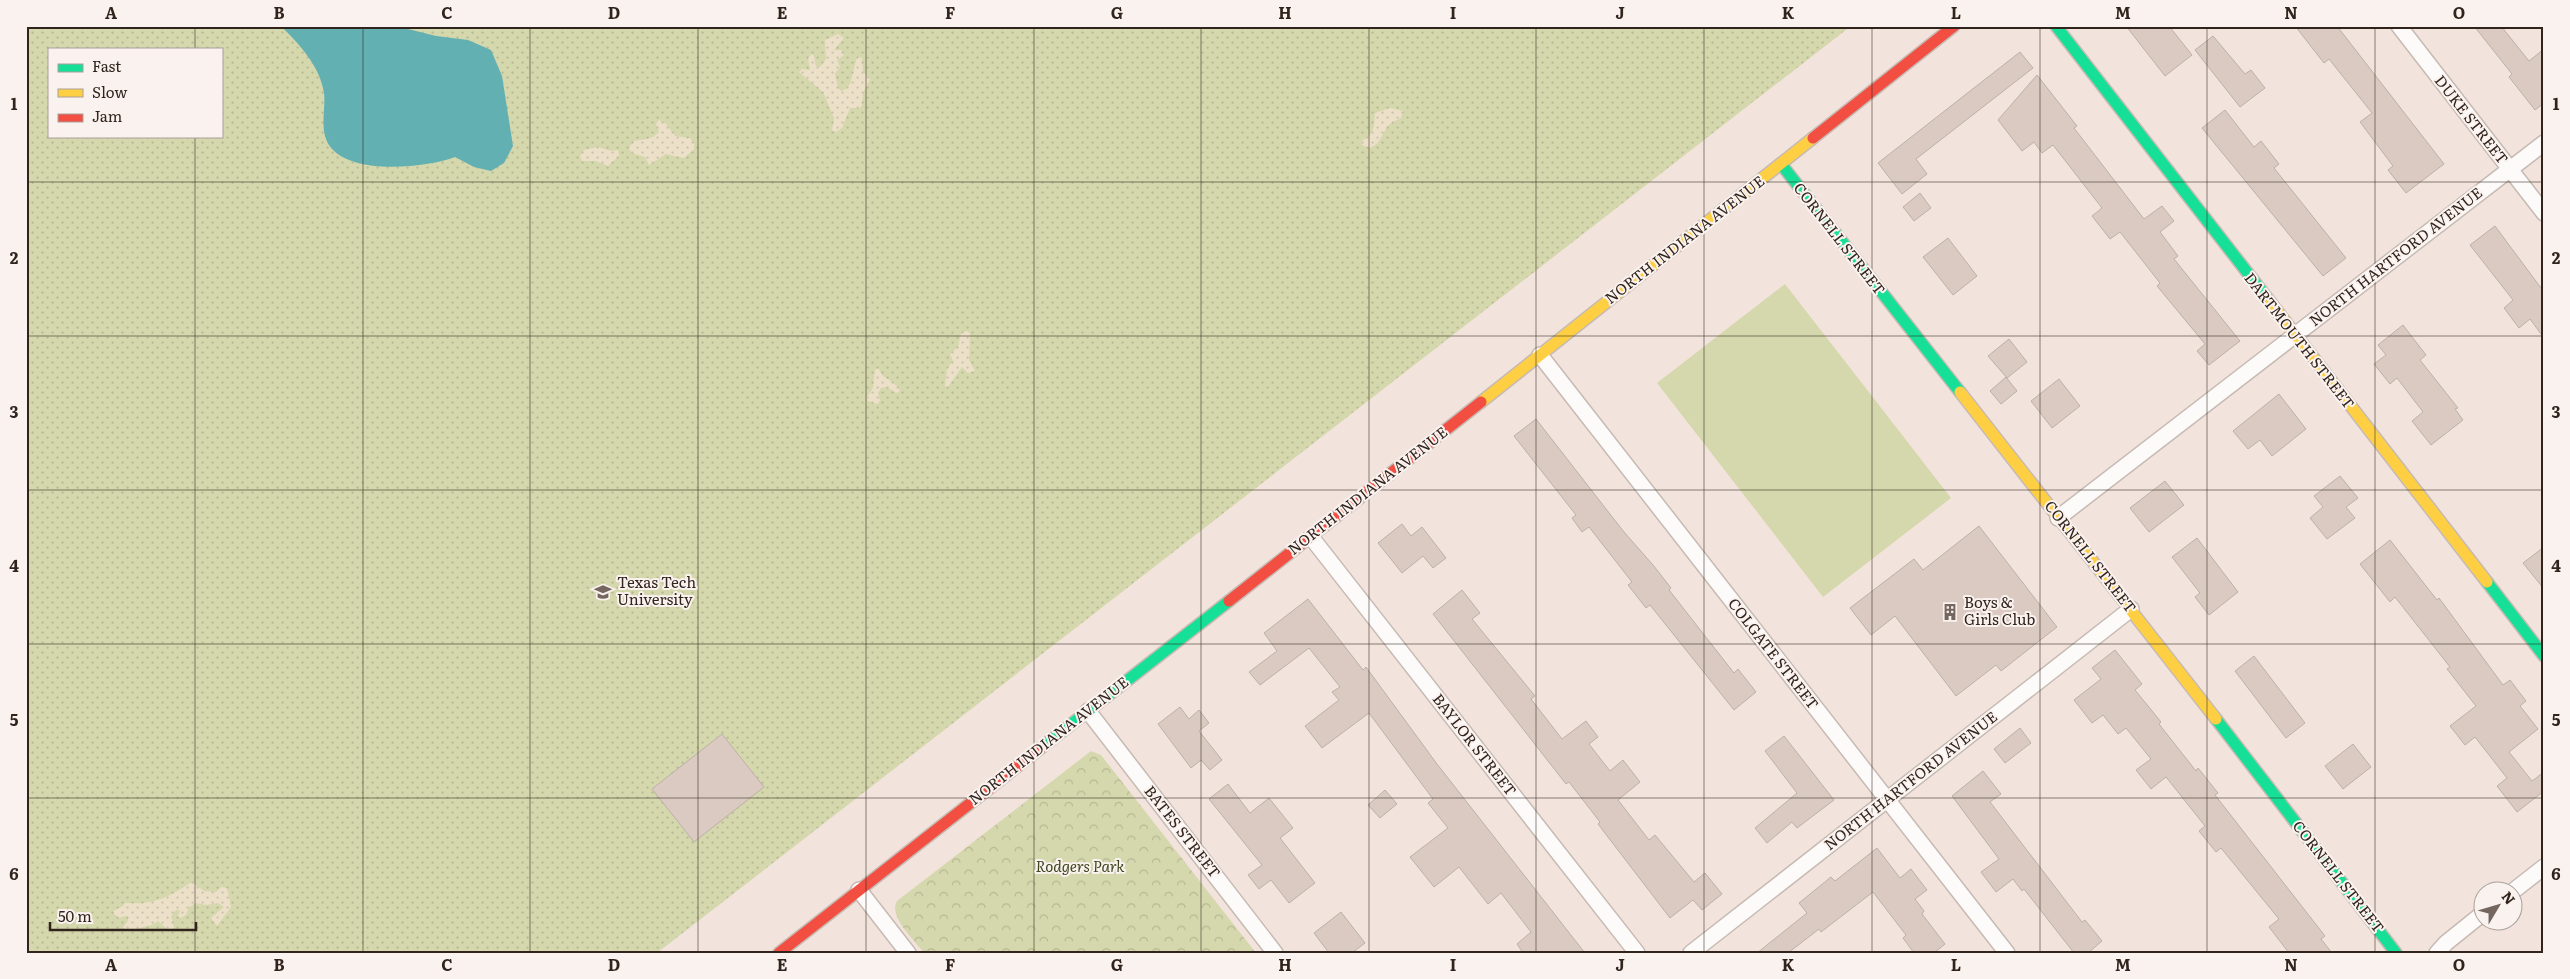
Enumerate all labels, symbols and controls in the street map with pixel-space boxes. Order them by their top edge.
text: A [105,0,117,24]
text: B [273,0,285,24]
text: C [441,0,453,24]
text: D [608,0,620,24]
text: E [777,0,788,24]
text: F [945,0,955,24]
text: G [1111,0,1123,24]
text: H [1278,0,1292,24]
text: I [1450,0,1456,24]
text: J [1615,0,1625,24]
text: K [1782,0,1795,24]
text: L [1951,0,1961,24]
text: M [2115,0,2131,24]
text: N [2284,0,2298,24]
text: O [2453,0,2465,24]
legend [48,48,222,138]
text: Fast [92,54,121,77]
street label: DUKE STREET [2430,70,2514,169]
text: Slow [92,80,127,103]
text: 1 [11,91,18,115]
text: 1 [2553,91,2560,115]
text: Jam [92,104,123,127]
street label: NORTH INDIANA AVENUE [1599,169,1769,309]
street label: CORNELL STREET [1789,177,1891,299]
street label: NORTH HARTFORD AVENUE [2303,181,2487,331]
text: 2 [10,245,19,269]
text: 2 [2552,245,2561,269]
street label: DARTMOUTH STREET [2240,267,2361,413]
text: 3 [10,399,19,423]
text: 3 [2552,399,2561,423]
street label: NORTH INDIANA AVENUE [1282,420,1452,560]
street label: CORNELL STREET [2040,495,2142,617]
text: 4 [9,553,19,577]
text: 4 [2551,553,2561,577]
place label: Texas Tech University [617,570,696,610]
school or university icon: Texas Tech University [593,582,613,602]
place label: Boys & Girls Club [1964,590,2035,630]
street label: COLGATE STREET [1723,592,1825,714]
building icon: Boys & Girls Club [1940,602,1960,622]
street label: NORTH INDIANA AVENUE [963,670,1133,810]
street label: BAYLOR STREET [1428,688,1523,800]
street label: NORTH HARTFORD AVENUE [1818,705,2002,855]
text: 5 [10,707,19,731]
text: 5 [2552,707,2561,731]
street label: BATES STREET [1140,780,1227,882]
street label: CORNELL STREET [2288,815,2390,937]
park label: Rodgers Park [1035,854,1125,877]
text: 6 [9,861,19,885]
text: 6 [2551,861,2561,885]
north arrow [2472,882,2522,932]
text: N [2498,887,2521,908]
scale bar [50,899,196,931]
text: 50 m [58,904,92,927]
text: A [105,952,117,976]
text: B [273,952,285,976]
text: C [441,952,453,976]
text: D [608,952,620,976]
text: E [777,952,788,976]
text: F [945,952,955,976]
text: G [1111,952,1123,976]
text: H [1278,952,1292,976]
text: I [1450,952,1456,976]
text: J [1615,952,1625,976]
text: K [1782,952,1795,976]
text: L [1951,952,1961,976]
text: M [2115,952,2131,976]
text: N [2284,952,2298,976]
text: O [2453,952,2465,976]

